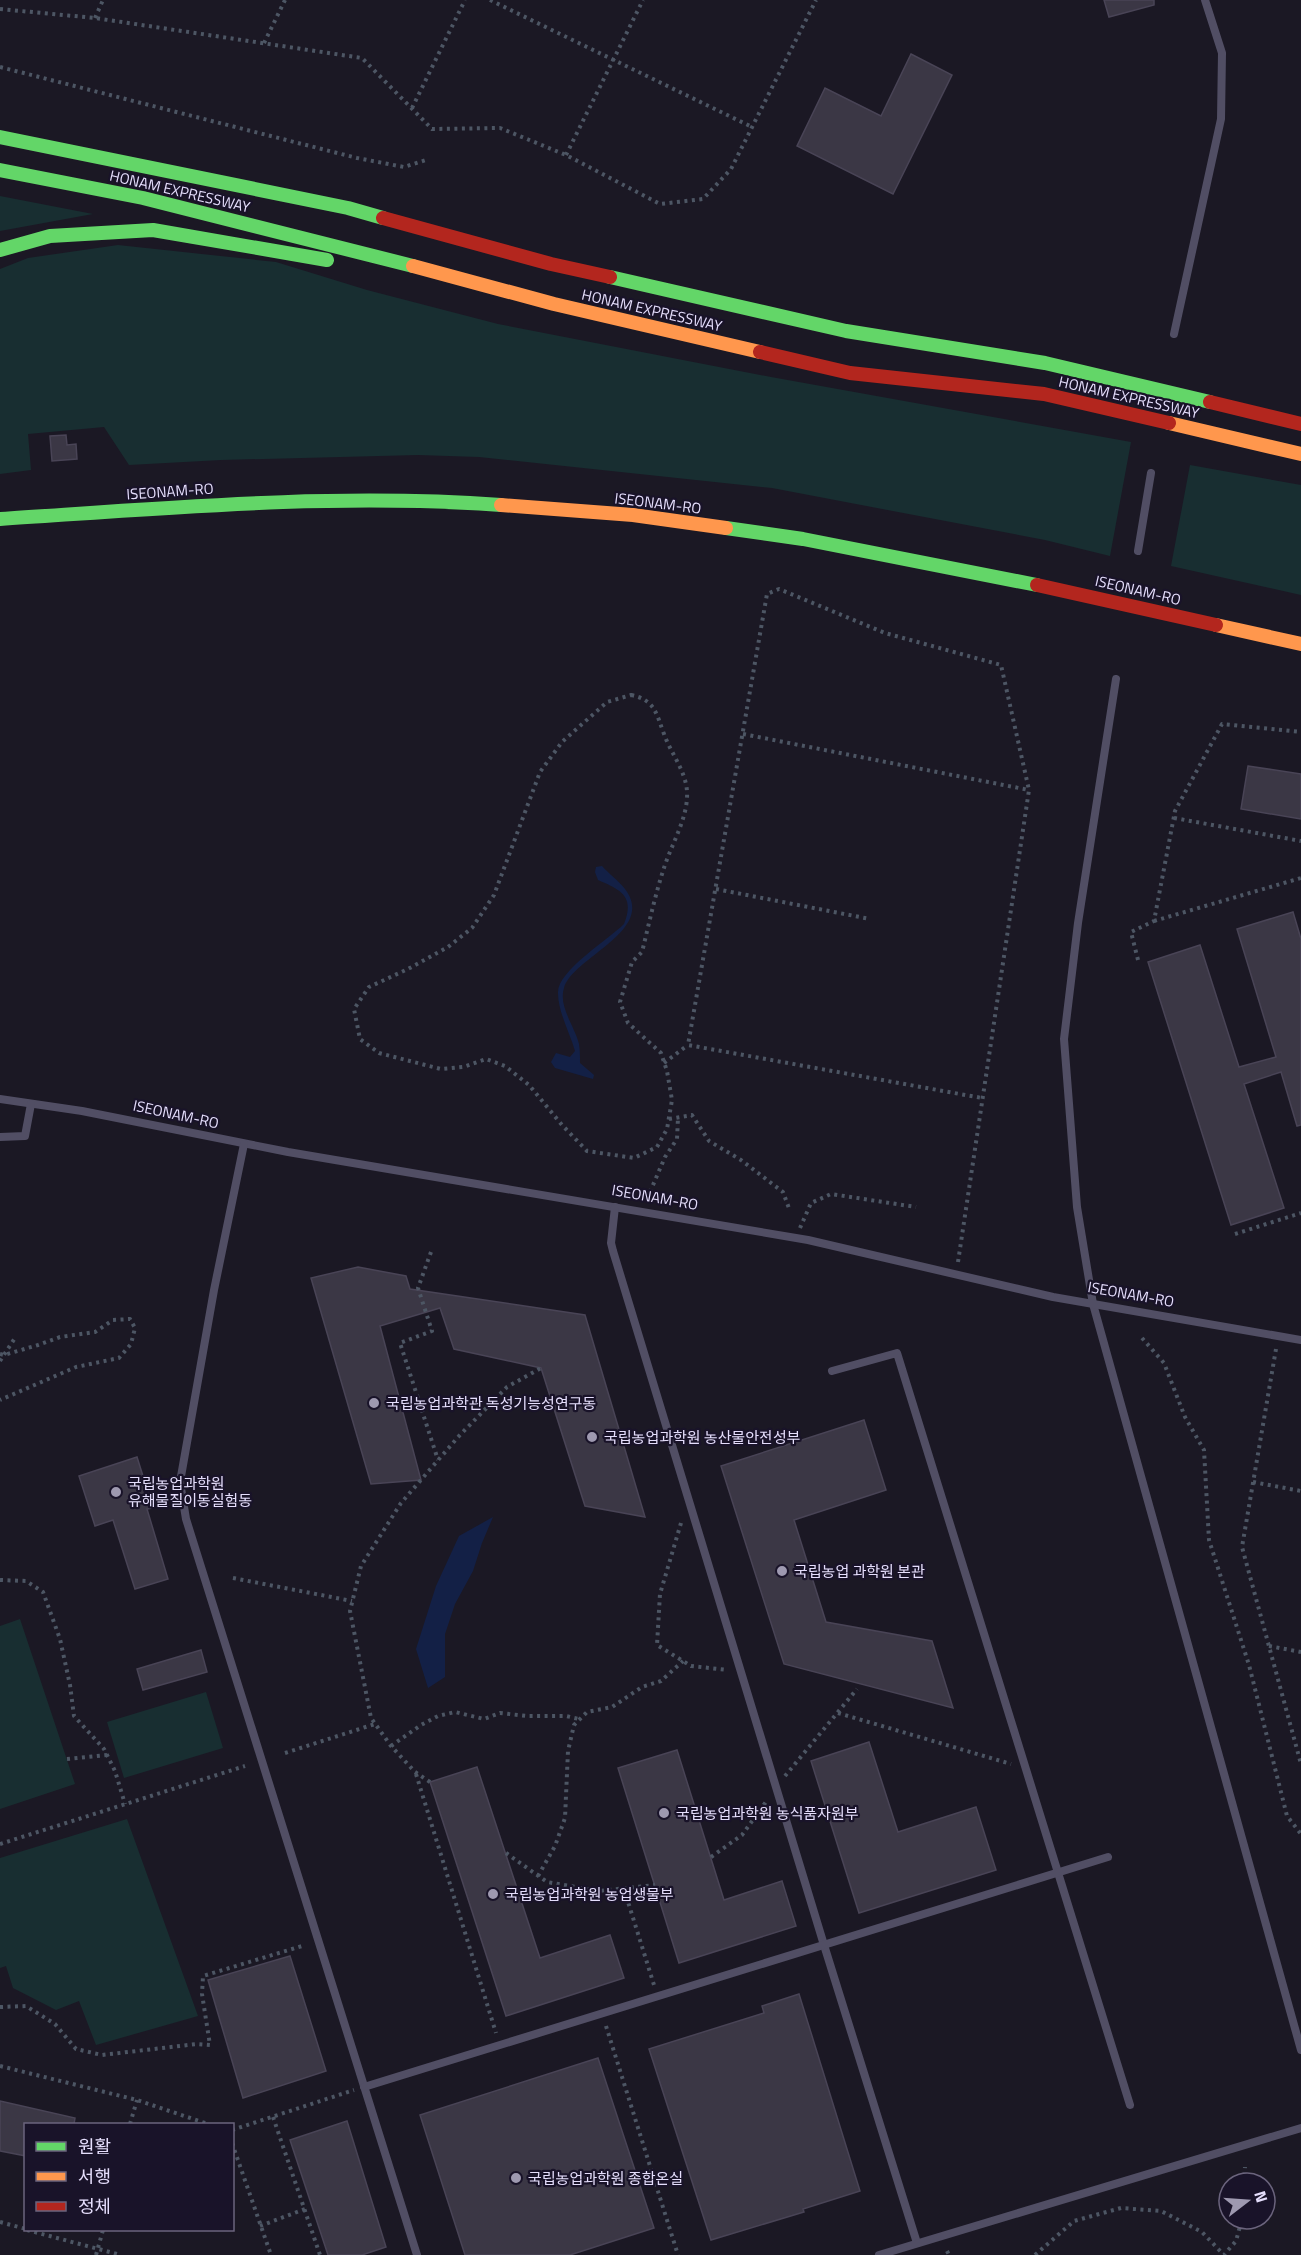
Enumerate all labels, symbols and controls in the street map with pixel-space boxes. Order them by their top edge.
street label: HONAM EXPRESSWAY [107,164,253,218]
street label: HONAM EXPRESSWAY [579,283,725,337]
street label: HONAM EXPRESSWAY [1056,370,1202,424]
street label: ISEONAM-RO [126,476,214,506]
street label: ISEONAM-RO [613,486,703,520]
street label: ISEONAM-RO [1093,569,1183,611]
street label: ISEONAM-RO [131,1094,221,1134]
street label: ISEONAM-RO [610,1178,700,1216]
street label: ISEONAM-RO [1086,1275,1176,1313]
place label: 국립농업과학관 독성기능성연구동 [386,1392,596,1415]
marker: 국립농업과학관 독성기능성연구동 [367,1396,381,1410]
place label: 국립농업과학원 농산물안전성부 [604,1426,801,1449]
marker: 국립농업과학원 농산물안전성부 [585,1430,599,1444]
place label: 국립농업과학원 유해물질이동실험동 [128,1472,252,1512]
marker: 국립농업과학원 유해물질이동실험동 [109,1485,123,1499]
place label: 국립농업 과학원 본관 [794,1560,925,1583]
marker: 국립농업 과학원 본관 [775,1564,789,1578]
place label: 국립농업과학원 농식품자원부 [676,1802,859,1825]
marker: 국립농업과학원 농식품자원부 [657,1806,671,1820]
place label: 국립농업과학원 농업생물부 [505,1883,674,1906]
marker: 국립농업과학원 농업생물부 [486,1887,500,1901]
legend [24,2123,234,2231]
text: 원활 [78,2133,111,2160]
text: 서행 [78,2163,111,2190]
place label: 국립농업과학원 종합온실 [528,2167,683,2190]
marker: 국립농업과학원 종합온실 [509,2171,523,2185]
north arrow [1217,2171,1277,2231]
text: N [1248,2188,1274,2205]
text: 정체 [78,2193,111,2220]

